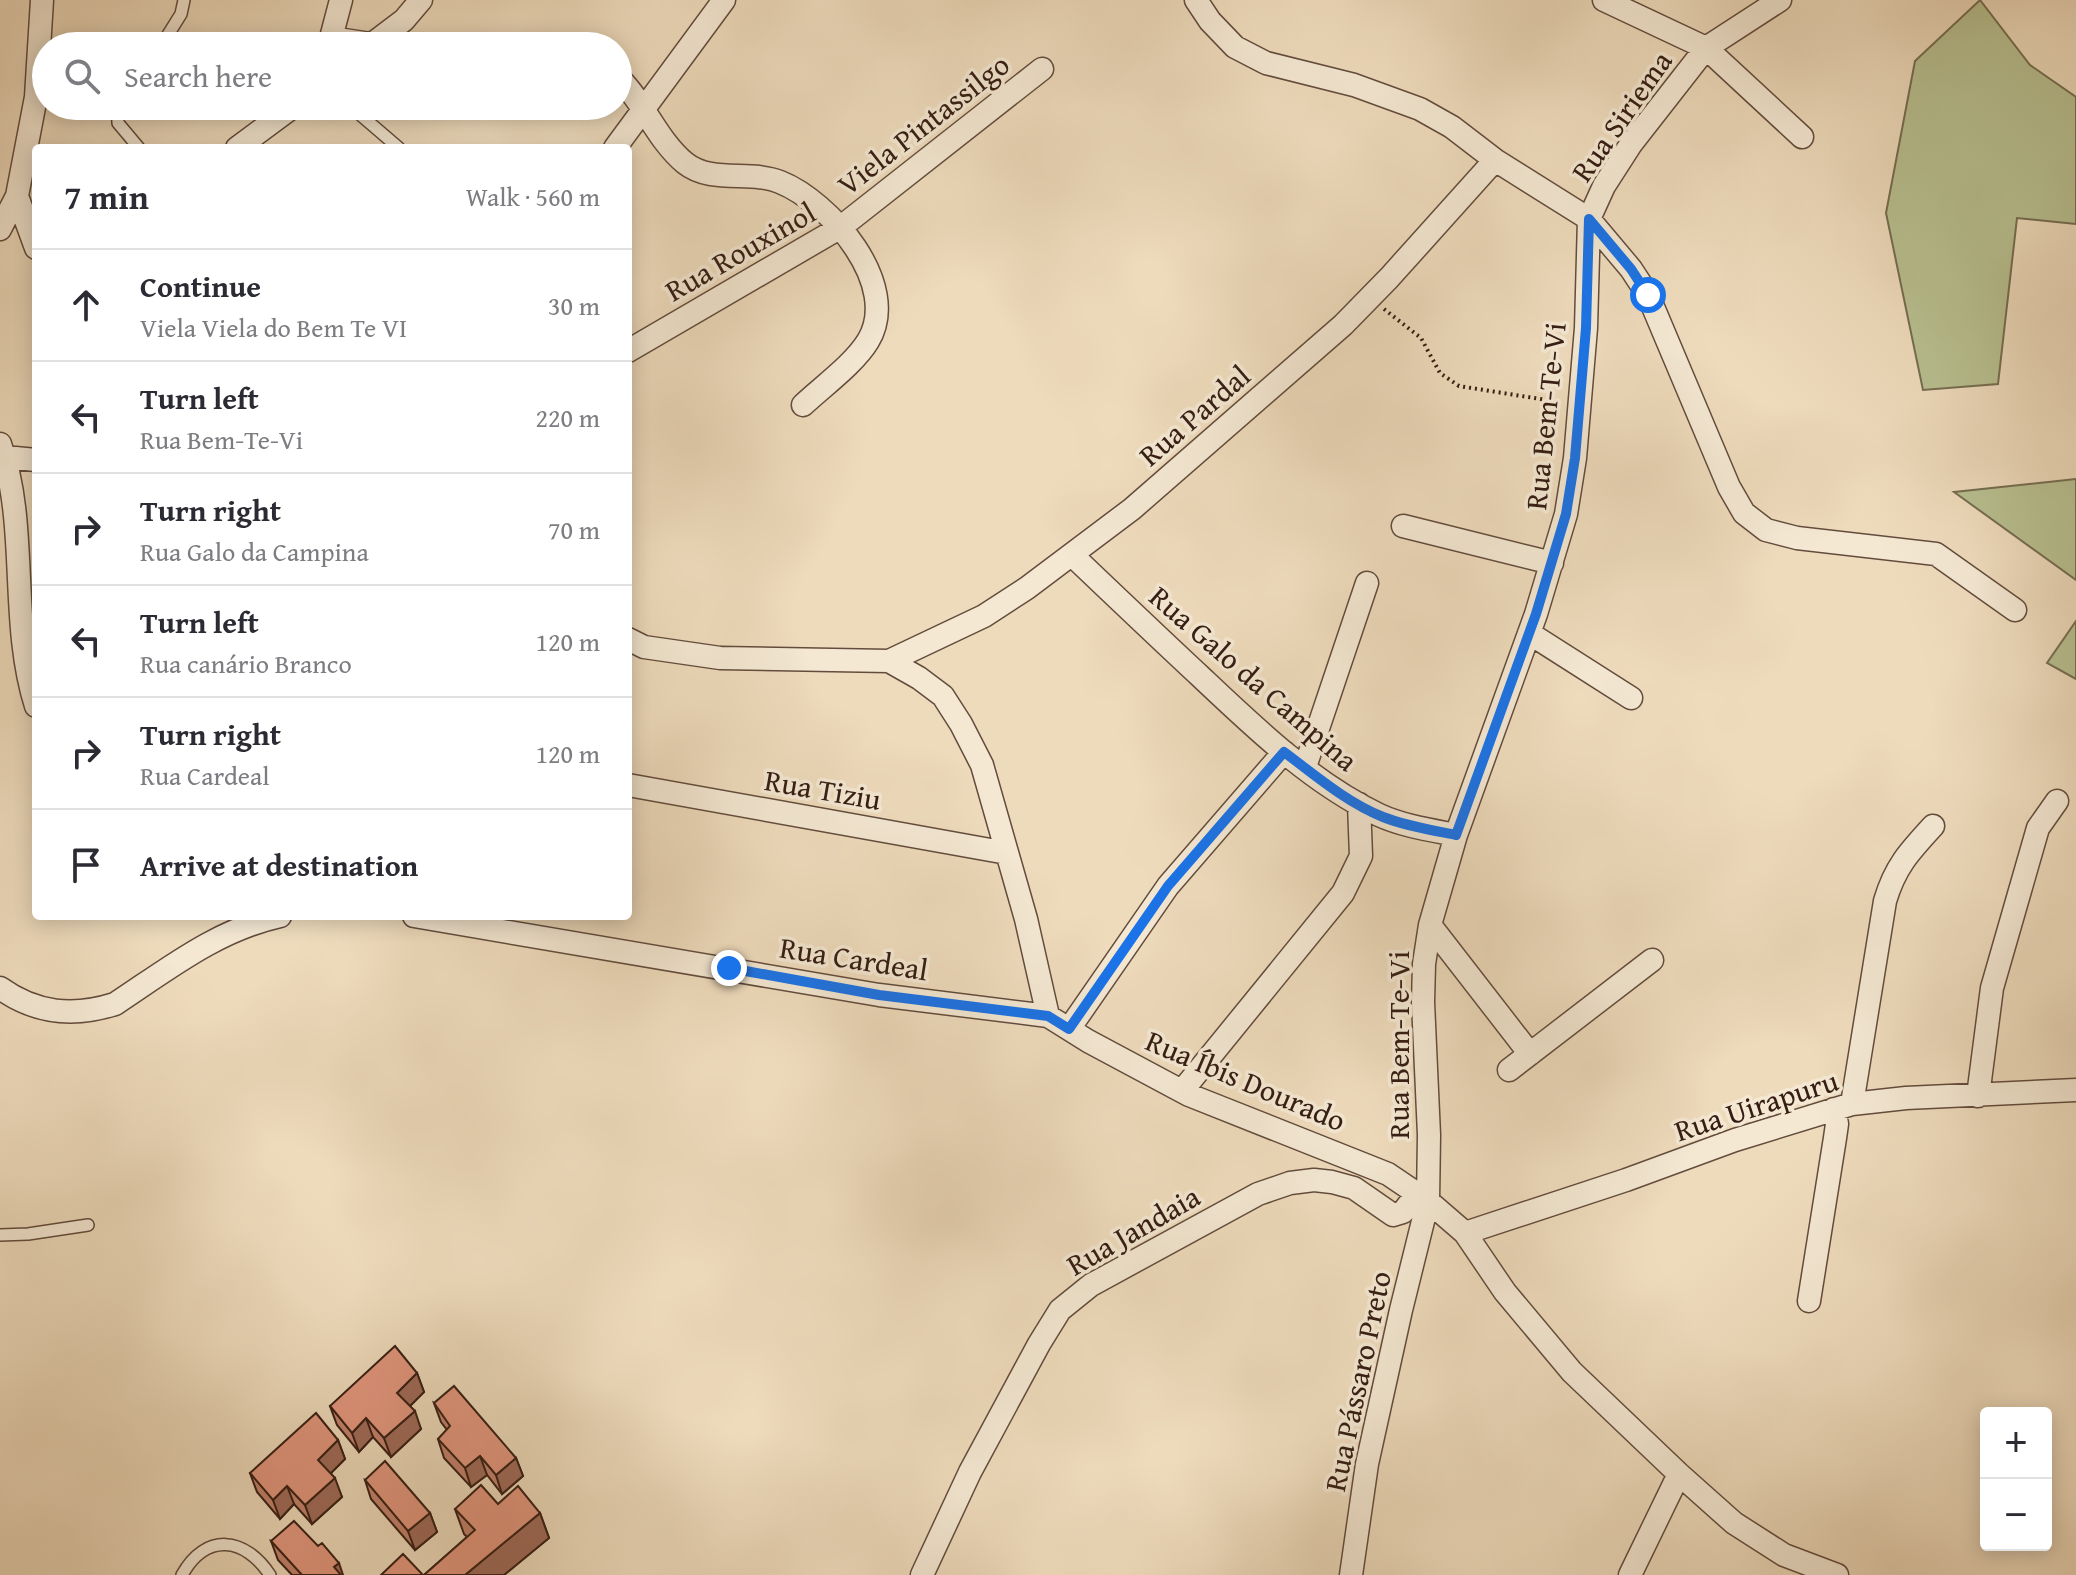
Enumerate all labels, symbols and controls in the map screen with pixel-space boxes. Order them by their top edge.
search box [32,32,632,120]
street label: Rua Siriema [1560,42,1682,190]
street label: Viela Pintassilgo [827,43,1019,205]
icon: search [60,54,104,98]
text: Search here [124,54,272,98]
text: 7 min [64,172,149,221]
text: Walk · 560 m [466,177,600,216]
street label: Rua Rouxinol [657,190,823,312]
text: Continue [140,264,261,308]
route start [1630,277,1666,313]
icon: ahead [64,283,108,327]
text: 30 m [548,286,600,325]
text: Viela Viela do Bem Te VI [140,308,407,347]
street label: Rua Bem-Te-Vi [1513,320,1577,512]
street label: Rua Pardal [1129,354,1259,476]
text: Turn left [140,376,259,420]
icon: left [64,395,108,439]
text: 220 m [535,398,600,437]
text: Rua Bem-Te-Vi [140,420,303,459]
text: Turn right [140,488,281,532]
icon: right [64,507,108,551]
text: 70 m [548,510,600,549]
text: Rua Galo da Campina [140,532,369,571]
street label: Rua Galo da Campina [1140,575,1368,781]
text: Turn left [140,600,259,644]
icon: left [64,619,108,663]
text: 120 m [535,622,600,661]
text: Rua canário Branco [140,644,352,683]
text: Turn right [140,712,281,756]
icon: right [64,731,108,775]
text: 120 m [535,734,600,773]
text: Rua Cardeal [140,756,270,795]
street label: Rua Tiziu [761,757,885,821]
icon: arrive [64,843,108,887]
text: Arrive at destination [140,843,418,887]
street label: Rua Cardeal [777,925,931,991]
route end [711,950,747,986]
street label: Rua Bem-Te-Vi [1376,951,1420,1139]
street label: Rua Íbis Dourado [1139,1018,1353,1142]
street label: Rua Uirapuru [1668,1058,1844,1152]
street label: Rua Jandaia [1058,1174,1208,1286]
street label: Rua Pássaro Preto [1312,1267,1402,1495]
map controls [1980,1407,2052,1551]
button: + [1980,1407,2052,1479]
button: − [1980,1479,2052,1551]

